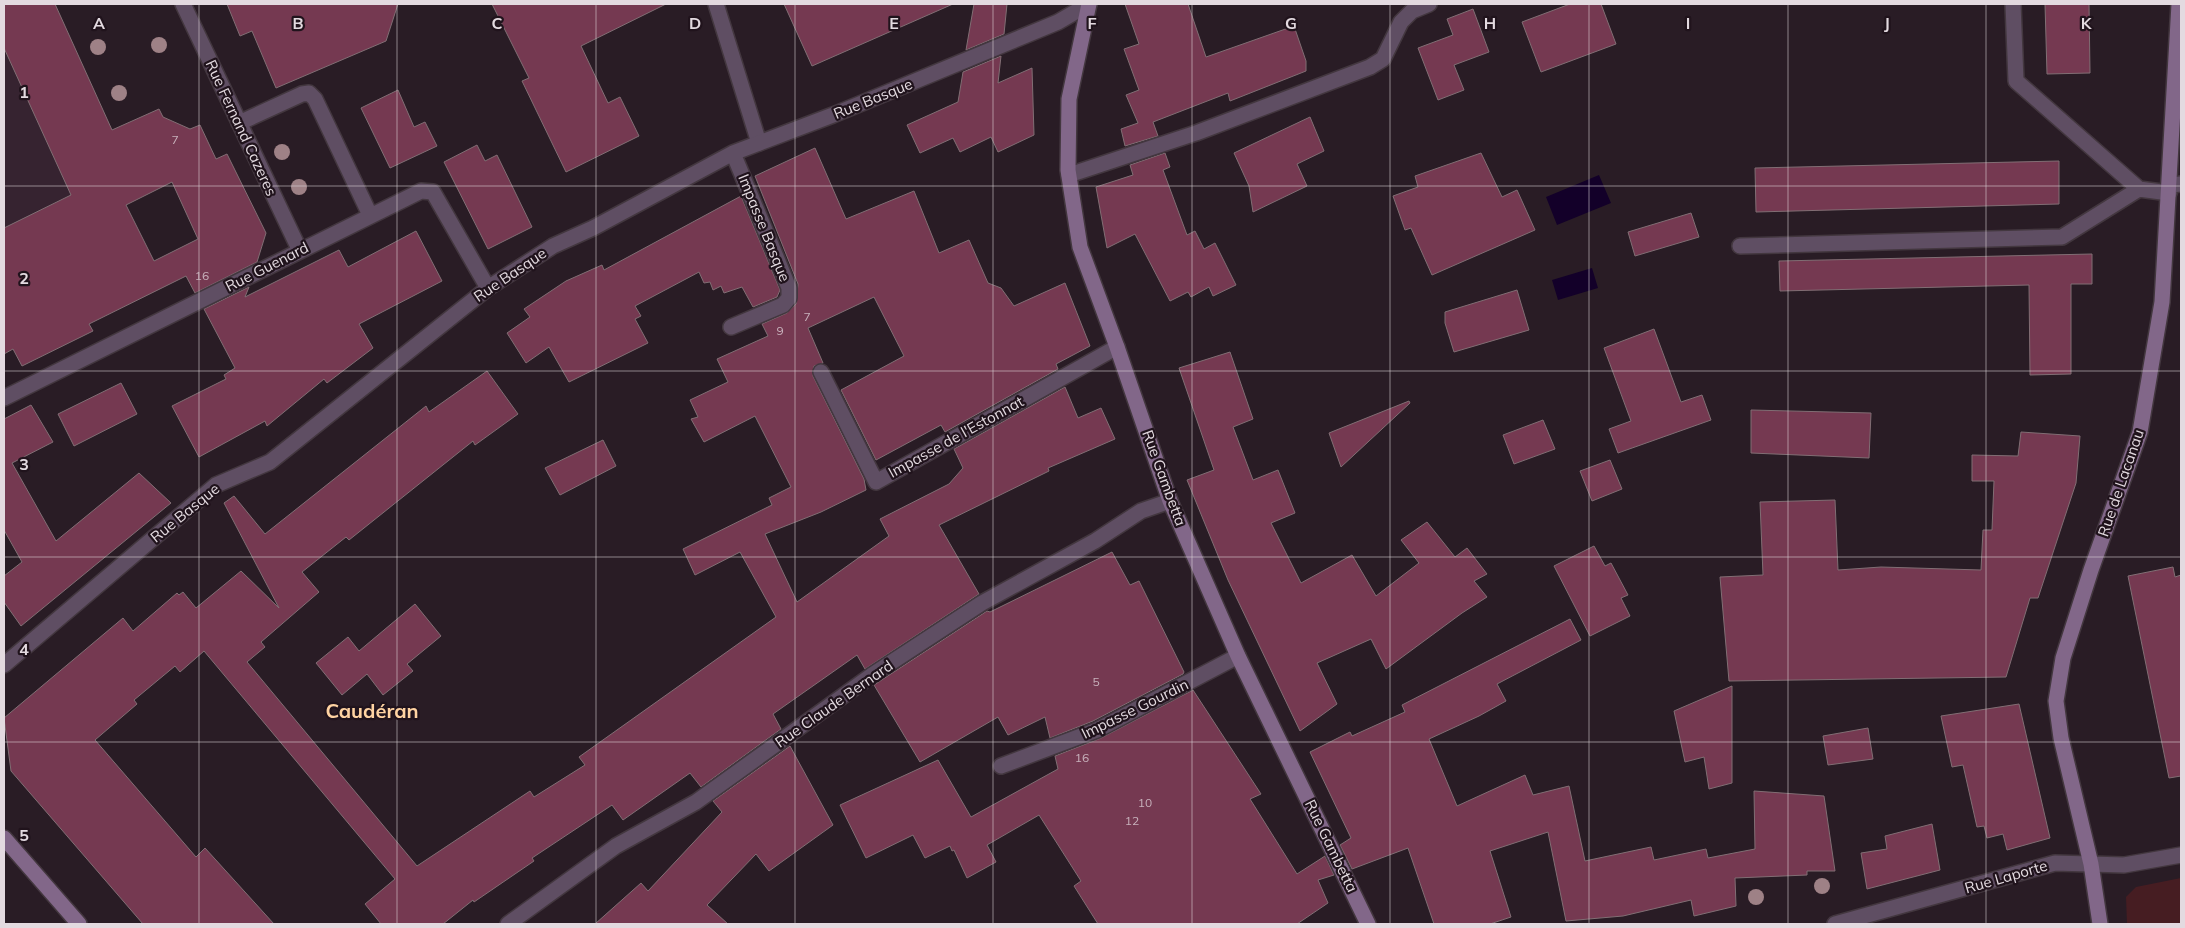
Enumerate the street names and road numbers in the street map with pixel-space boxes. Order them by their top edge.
street label: Rue Fernand Cazeres [202,57,281,199]
street label: Rue Basque [831,74,915,123]
street label: Impasse Basque [734,171,795,284]
street label: Rue Guenard [222,237,312,296]
street label: Rue Basque [470,243,550,306]
street label: Impasse de l'Estonnat [885,391,1027,482]
street label: Rue Gambetta [1138,427,1191,528]
street label: Rue de Lacanau [2093,427,2148,539]
street label: Rue Basque [146,479,223,546]
street label: Rue Claude Bernard [771,656,896,751]
street label: Impasse Gourdin [1078,674,1191,743]
street label: Rue Gambetta [1301,796,1362,895]
street label: Rue Laporte [1962,856,2049,897]

